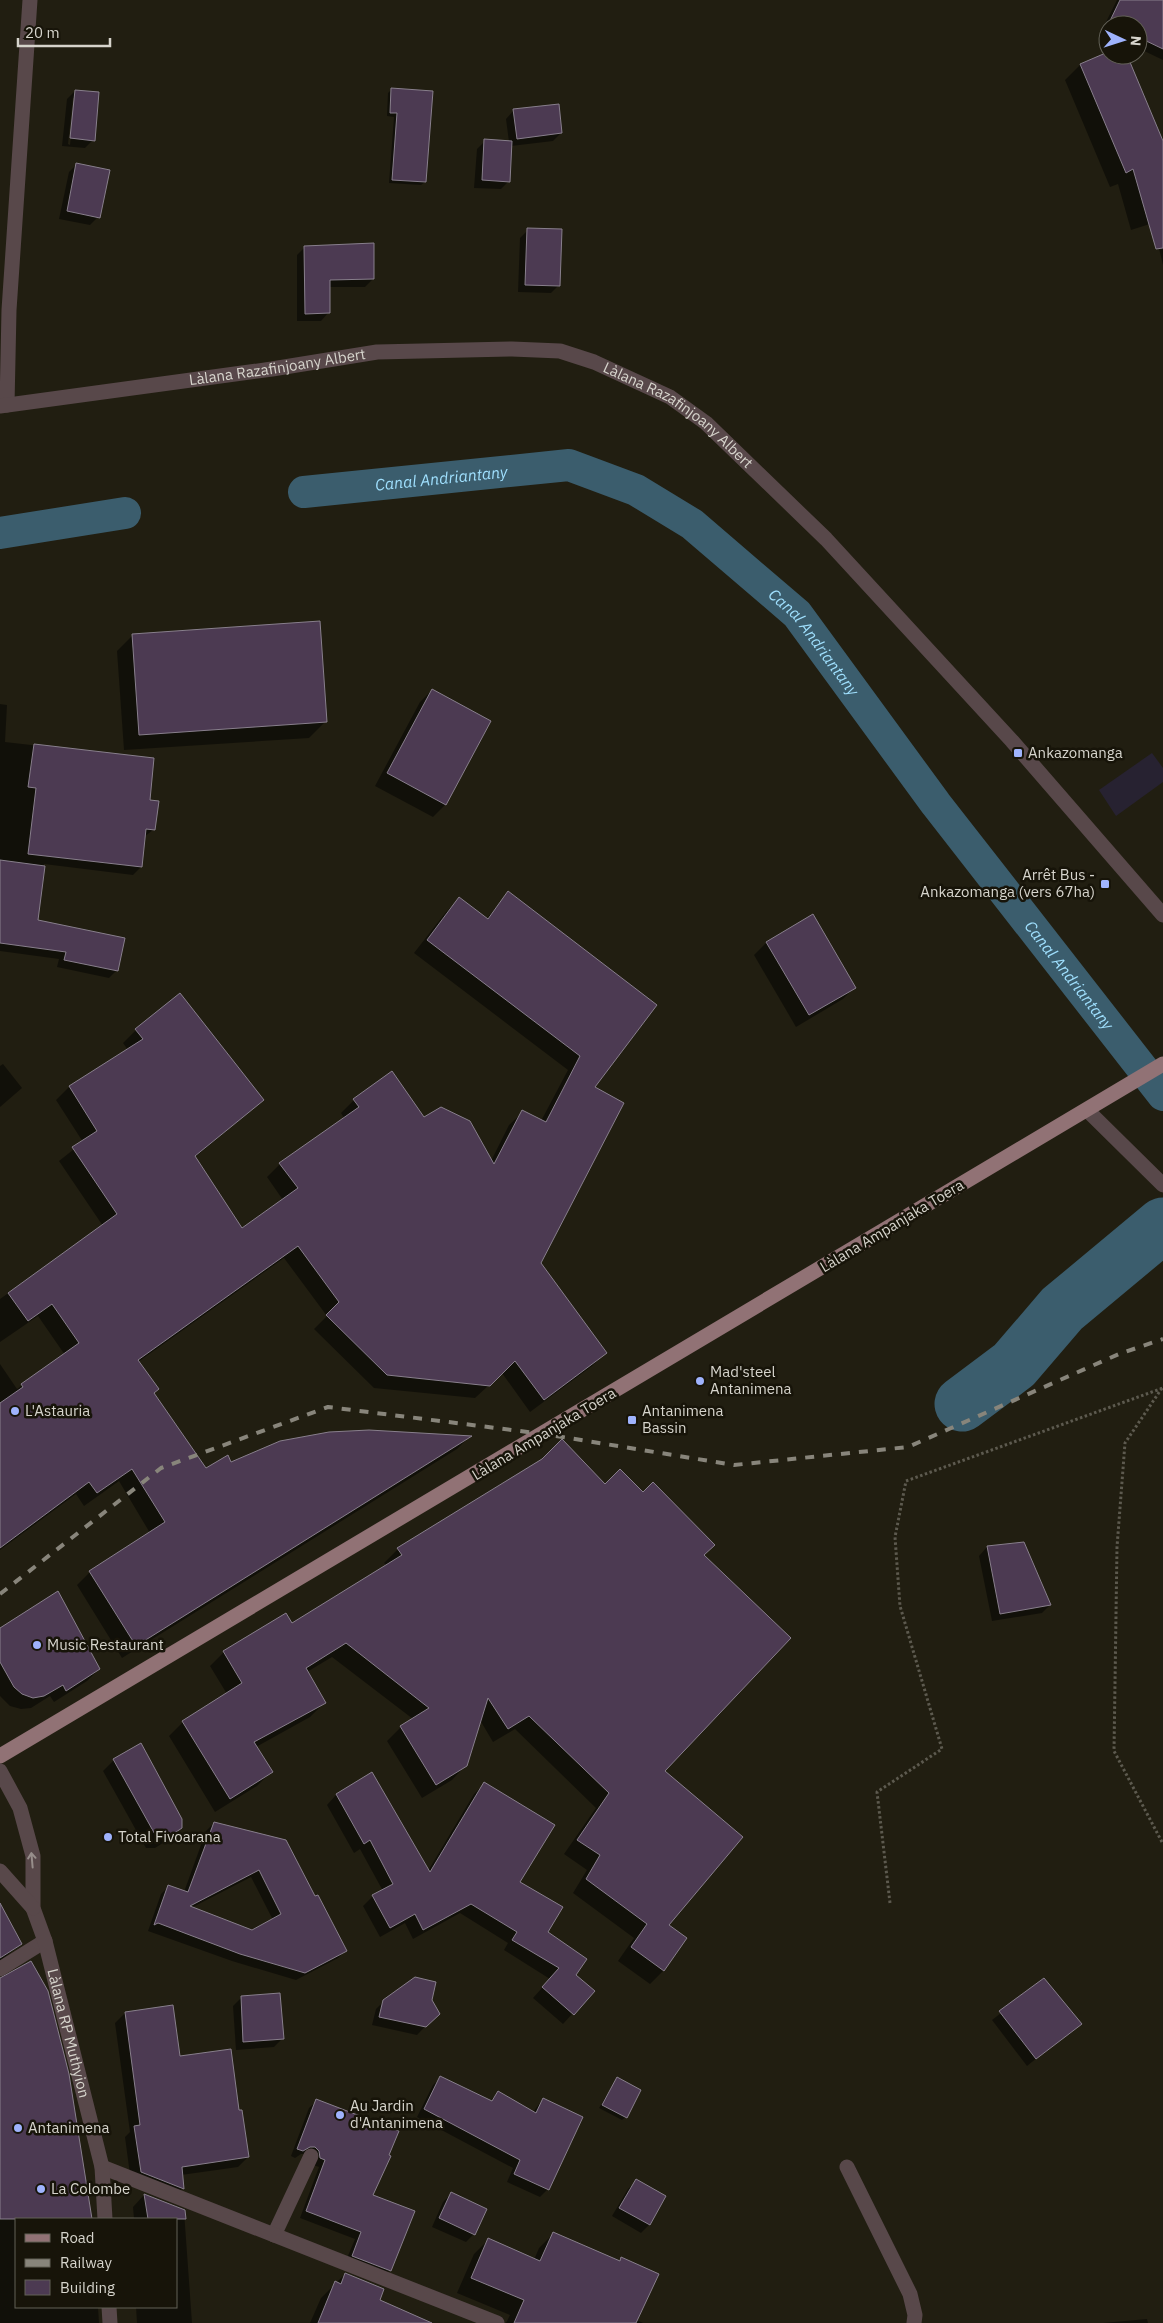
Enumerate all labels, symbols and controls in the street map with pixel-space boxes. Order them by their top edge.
scale bar [18,15,110,47]
north arrow [1098,15,1148,65]
text: 20 m [25,23,60,42]
text: N [1127,35,1145,47]
street label: Làlana Razafinjoany Albert [188,344,367,389]
street label: Làlana Razafinjoany Albert [600,358,757,472]
water label: Canal Andriantany [374,461,510,495]
water label: Canal Andriantany [765,584,864,701]
place label: Ankazomanga [1028,743,1123,762]
marker: Ankazomanga [1012,747,1024,759]
place label: Arrêt Bus - Ankazomanga (vers 67ha) [920,865,1095,901]
marker: Arrêt Bus - Ankazomanga (vers 67ha) [1099,878,1111,890]
water label: Canal Andriantany [1021,916,1119,1035]
street label: Làlana Ampanjaka Toera [816,1175,967,1276]
place label: Mad'steel Antanimena [710,1362,792,1398]
marker: Mad'steel Antanimena [694,1375,706,1387]
street label: Làlana Ampanjaka Toera [468,1383,619,1484]
place label: L'Astauria [25,1401,90,1420]
place label: Antanimena Bassin [642,1401,724,1437]
marker: L'Astauria [9,1405,21,1417]
marker: Antanimena Bassin [626,1414,638,1426]
place label: Music Restaurant [47,1635,164,1654]
marker: Music Restaurant [31,1639,43,1651]
place label: Total Fivoarana [118,1827,221,1846]
marker: Total Fivoarana [102,1831,114,1843]
one-way arrow [28,1852,37,1868]
street label: Làlana RP Muthyion [43,1966,94,2100]
place label: Au Jardin d'Antanimena [350,2096,443,2132]
marker: Au Jardin d'Antanimena [334,2109,346,2121]
place label: Antanimena [28,2118,110,2137]
marker: Antanimena [12,2122,24,2134]
place label: La Colombe [51,2179,130,2198]
marker: La Colombe [35,2183,47,2195]
legend [15,2218,178,2308]
text: Road [60,2228,95,2247]
text: Railway [60,2253,113,2272]
text: Building [60,2278,115,2297]

